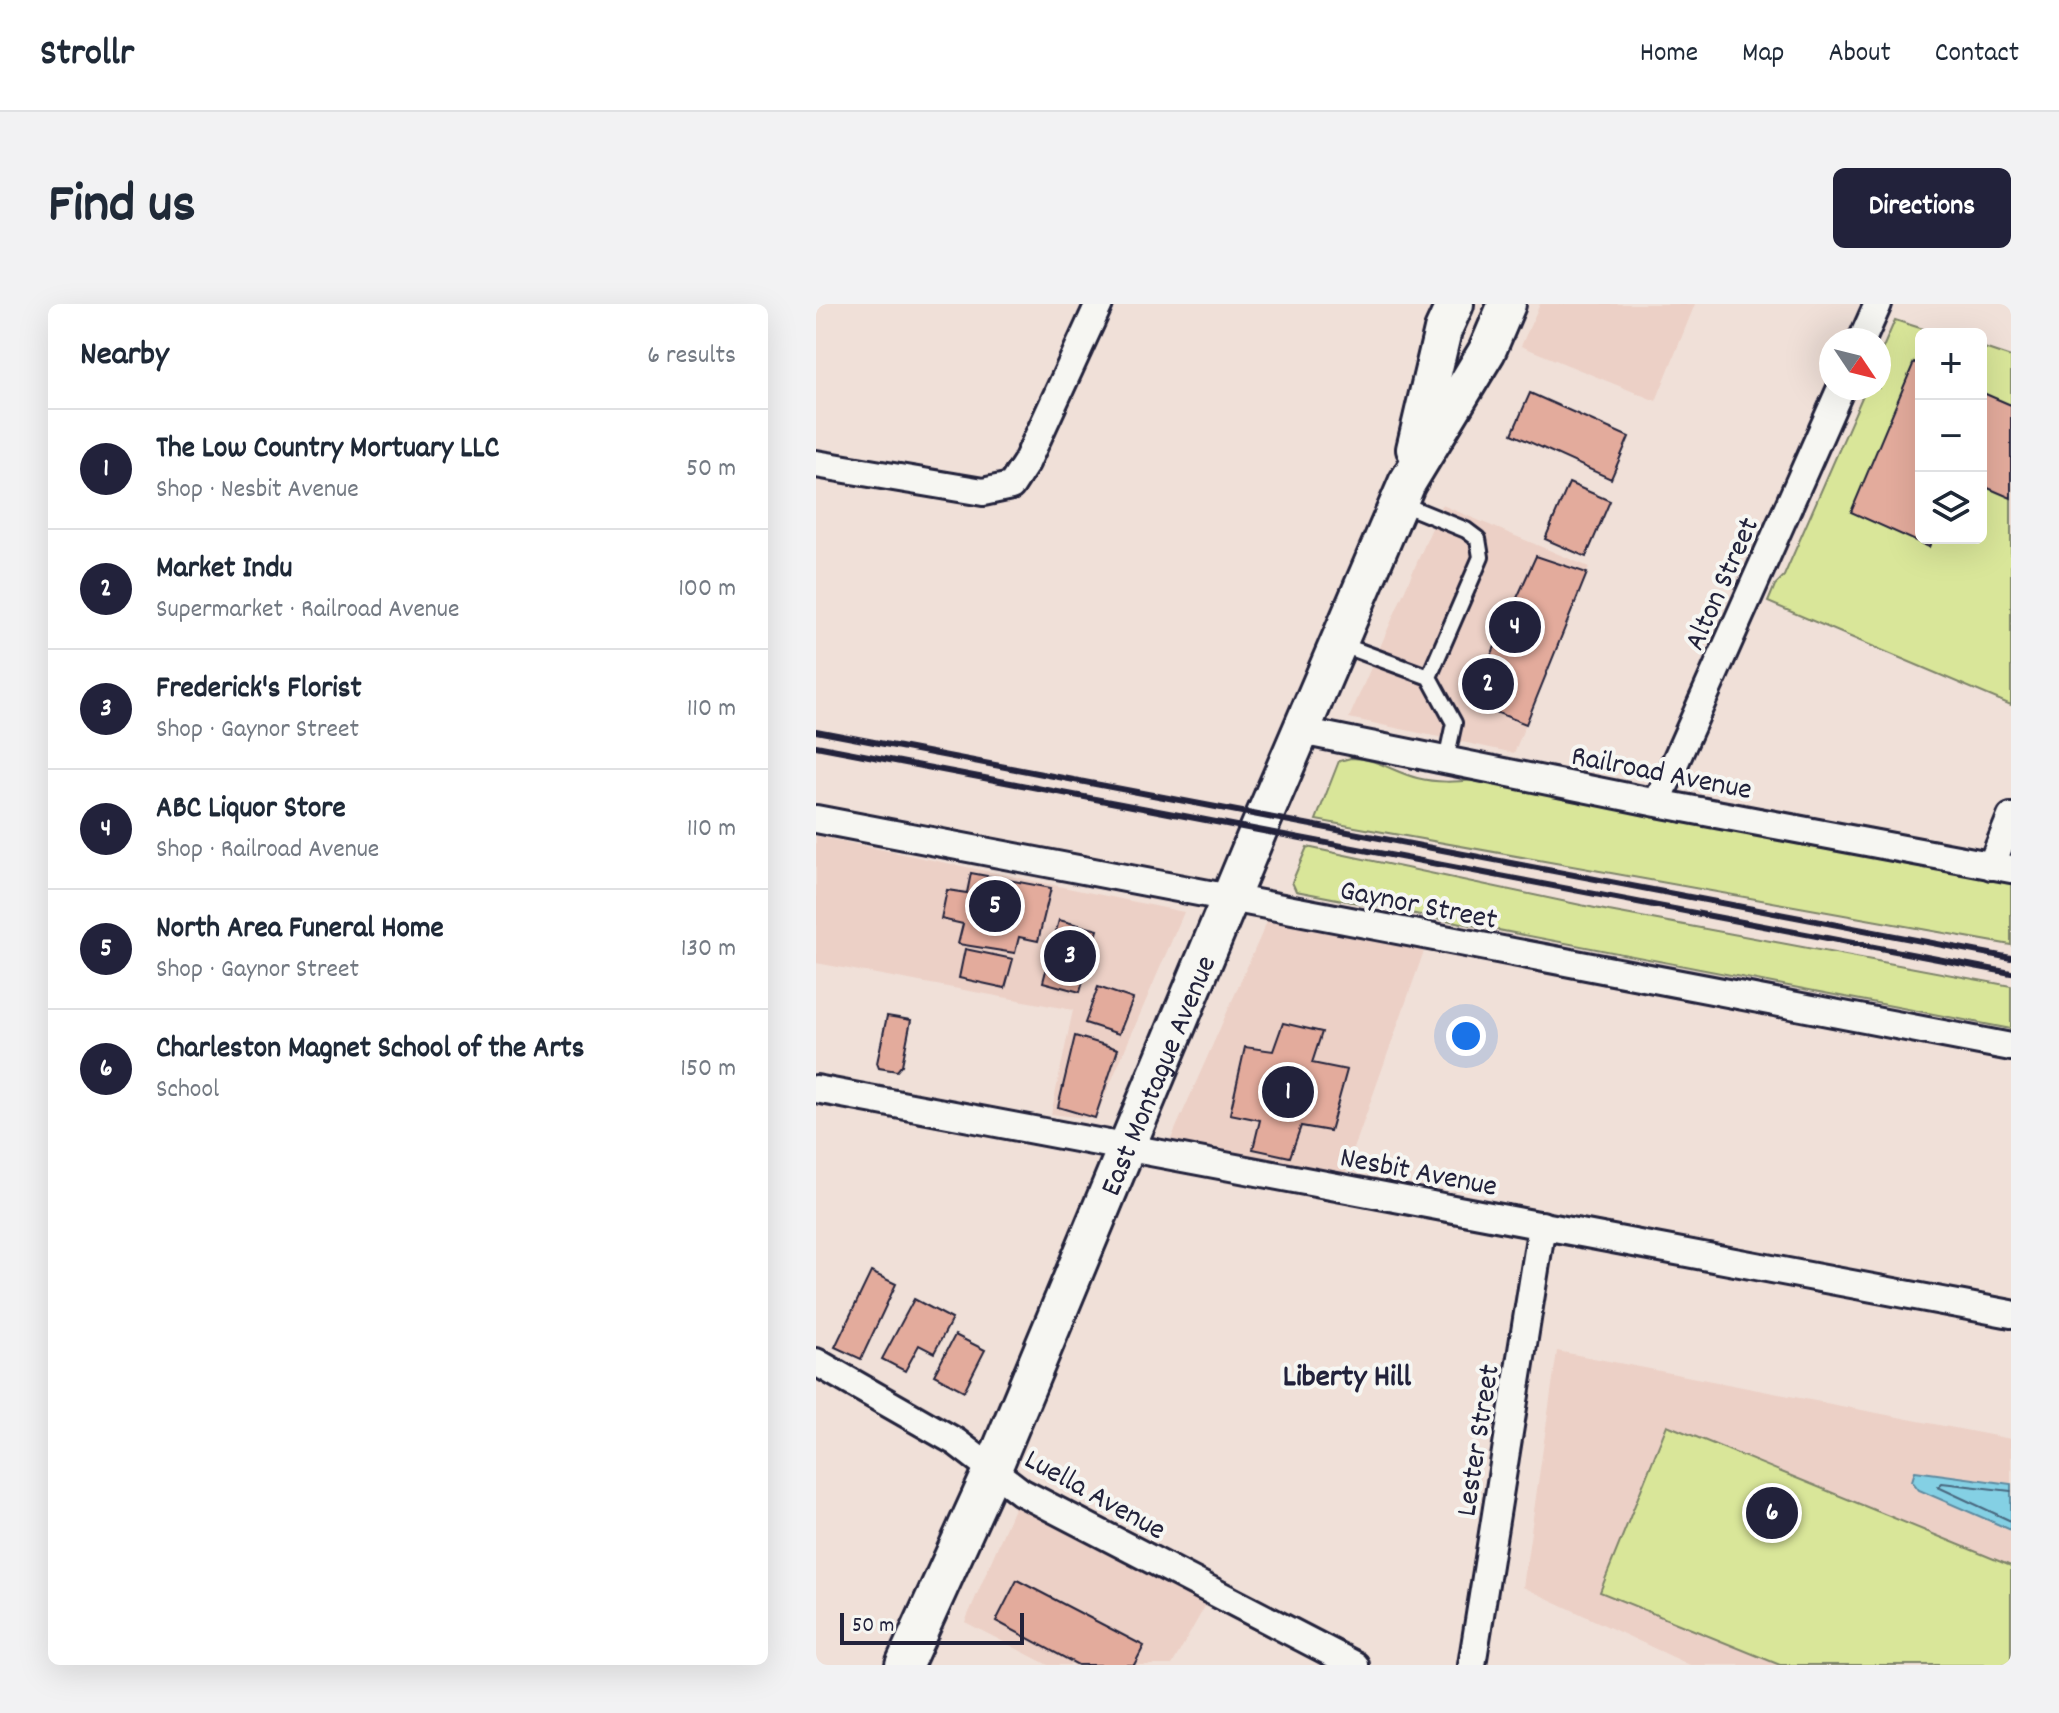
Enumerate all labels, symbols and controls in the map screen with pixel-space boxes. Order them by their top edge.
text: Strollr [40,28,134,83]
text: Home [1640,35,1698,75]
text: Map [1742,35,1784,75]
text: About [1828,35,1891,75]
text: Contact [1935,35,2019,75]
text: Find us [48,168,196,248]
button: Directions [1833,168,2011,248]
north arrow [1819,328,1891,400]
map controls [1915,328,1987,544]
button: + [1915,328,1987,400]
text: Nearby [80,332,169,381]
text: 6 results [647,338,736,375]
button: − [1915,400,1987,472]
text: The Low Country Mortuary LLC [156,429,499,472]
text: 1 [103,451,109,488]
text: 50 m [686,451,736,488]
text: Shop · Nesbit Avenue [156,472,359,509]
button: layers [1915,472,1987,544]
street label: Alton Street [1676,511,1773,658]
text: Market Indu [156,549,292,592]
text: 2 [100,571,112,608]
text: 100 m [678,571,736,608]
text: Supermarket · Railroad Avenue [156,592,460,629]
pin: 4 [1489,597,1541,657]
pin: 2 [1462,654,1514,714]
text: Frederick's Florist [156,669,362,712]
text: 3 [100,691,112,728]
text: 110 m [687,691,736,728]
text: Shop · Gaynor Street [156,712,359,749]
street label: Railroad Avenue [1567,737,1755,814]
text: ABC Liquor Store [156,789,346,832]
text: 4 [101,811,111,848]
text: 110 m [687,811,736,848]
text: Shop · Railroad Avenue [156,832,379,869]
street label: Gaynor Street [1336,871,1501,944]
pin: 5 [969,876,1021,936]
text: North Area Funeral Home [156,909,444,952]
pin: 3 [1044,926,1096,986]
text: 5 [100,931,112,968]
text: 130 m [681,931,736,968]
street label: East Montague Avenue [1092,950,1230,1203]
text: Shop · Gaynor Street [156,952,359,989]
your location [1446,1016,1486,1056]
text: Charleston Magnet School of the Arts [156,1029,584,1072]
text: 6 [100,1051,112,1088]
text: 150 m [680,1051,736,1088]
pin: 1 [1262,1062,1314,1122]
text: School [156,1072,219,1109]
street label: Nesbit Avenue [1336,1138,1500,1211]
district label: Liberty Hill [1283,1356,1412,1402]
street label: Lester Street [1447,1362,1514,1520]
street label: Luella Avenue [1015,1440,1172,1553]
pin: 6 [1746,1483,1798,1543]
scale bar [840,1609,1024,1645]
text: 50 m [852,1611,894,1642]

